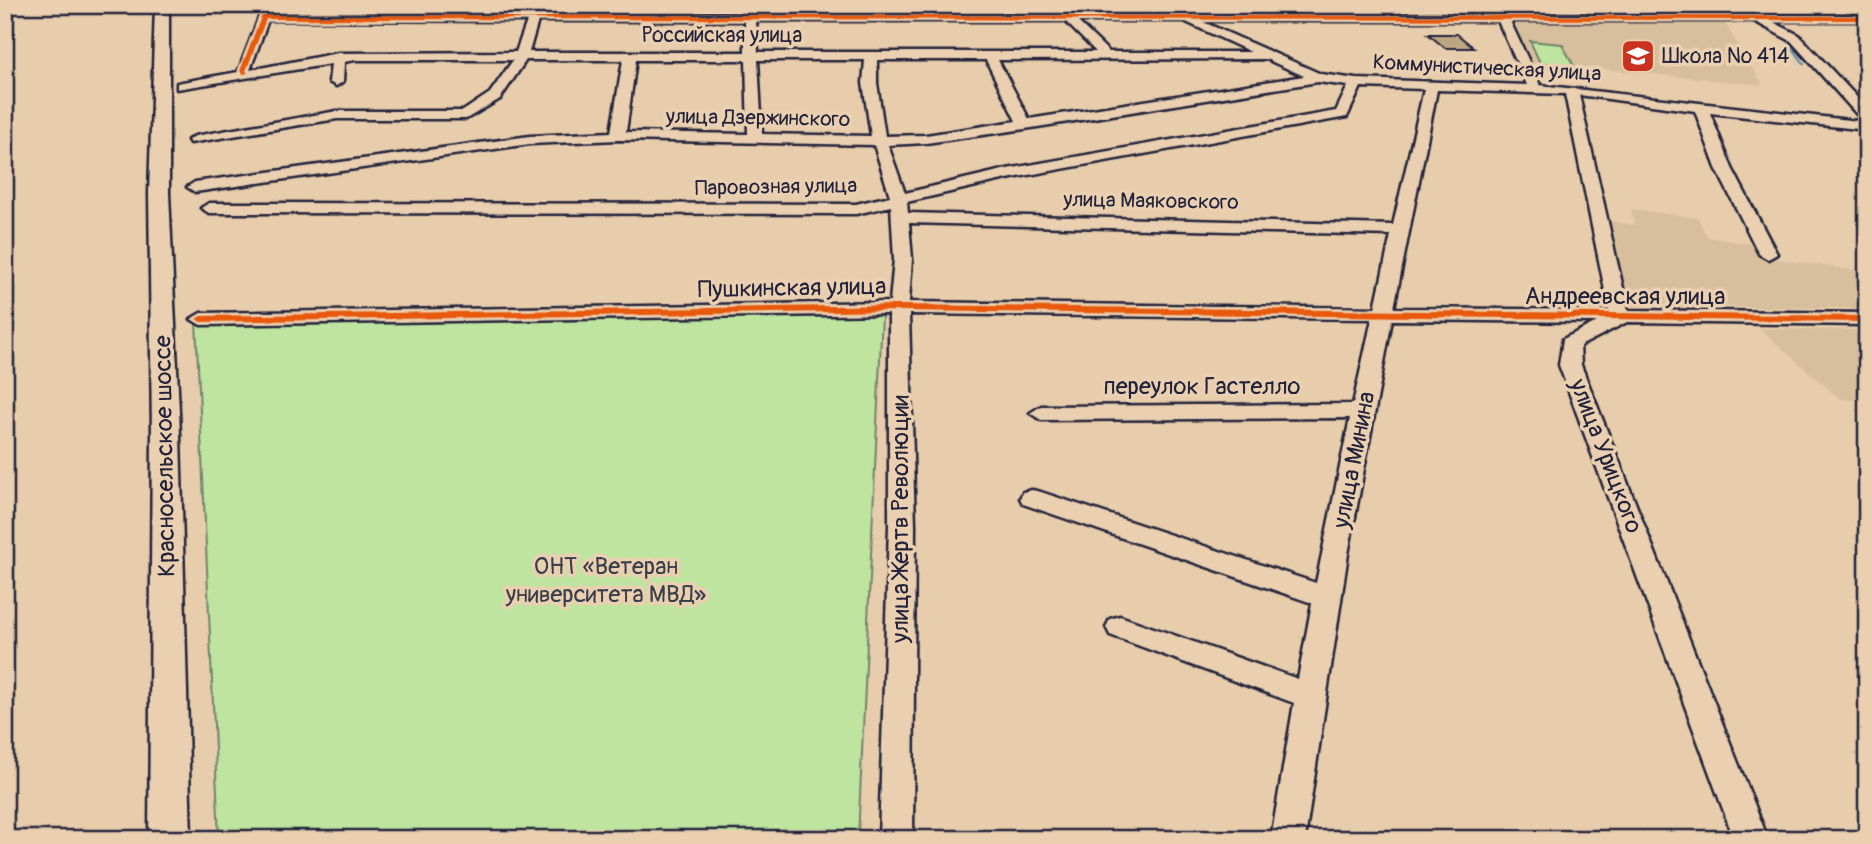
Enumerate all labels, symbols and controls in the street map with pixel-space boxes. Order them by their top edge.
street label: Российская улица [642,22,802,49]
school or university icon: Школа № 414 [1619,37,1657,75]
place label: Школа № 414 [1662,43,1789,70]
street label: Коммунистическая улица [1372,49,1602,87]
street label: улица Дзержинского [665,103,850,133]
street label: Паровозная улица [695,172,857,202]
street label: улица Маяковского [1062,186,1239,216]
street label: Пушкинская улица [697,272,887,304]
street label: Андреевская улица [1525,282,1725,311]
street label: Красносельское шоссе [148,335,182,577]
street label: переулок Гастелло [1104,372,1301,401]
street label: улица Урицкого [1563,374,1649,537]
street label: улица Минина [1326,389,1381,532]
street label: улица Жертв Революции [886,395,915,644]
park label: ОНТ «Ветеран университета МВД» [505,552,706,609]

